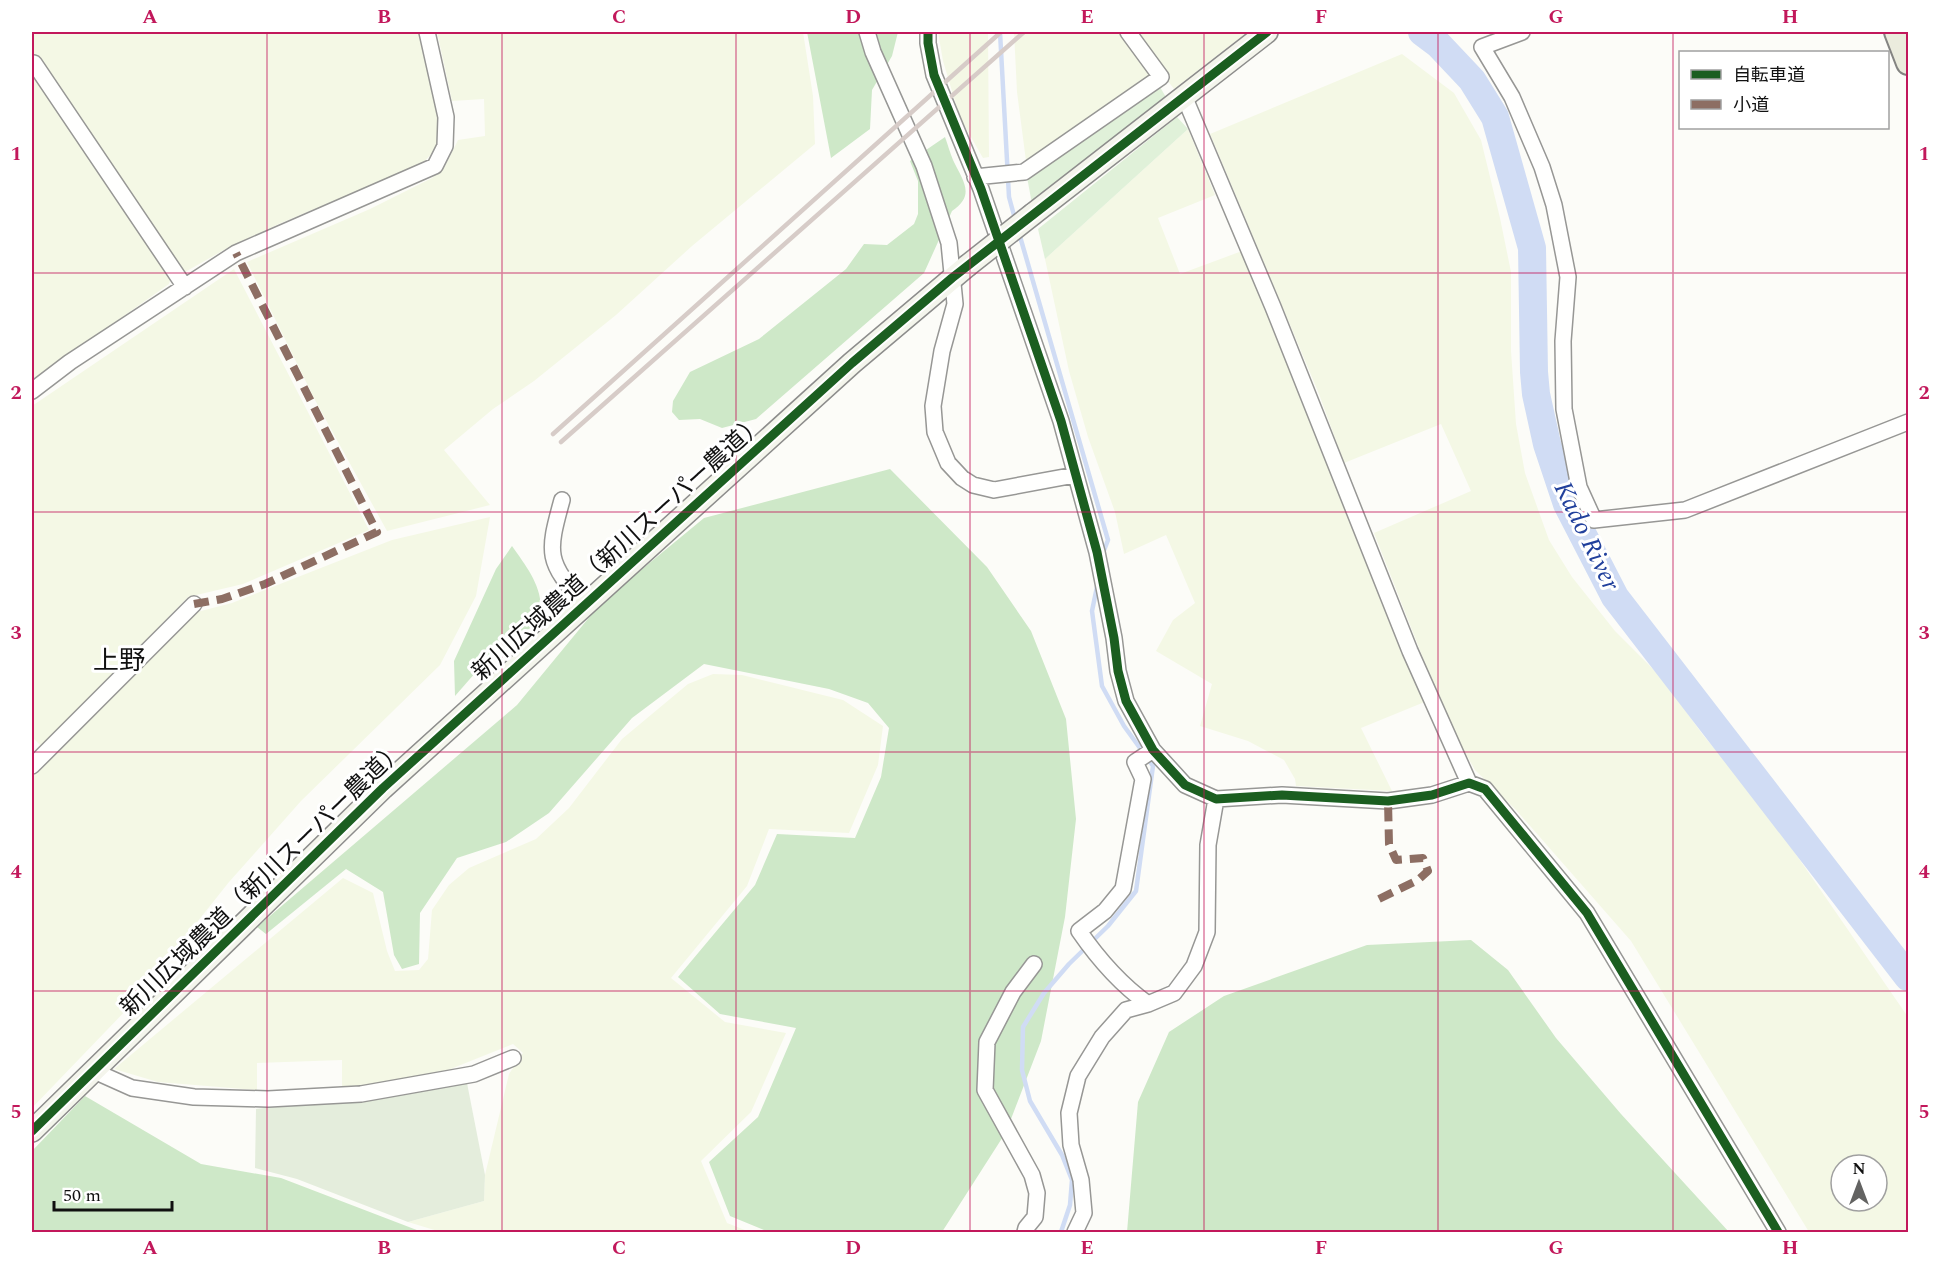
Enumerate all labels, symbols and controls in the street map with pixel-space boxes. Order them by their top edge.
text: A [142,2,158,32]
text: B [377,2,391,32]
text: C [612,2,626,32]
text: D [845,2,861,32]
text: E [1080,2,1094,32]
text: F [1315,2,1327,32]
text: G [1548,2,1564,32]
text: H [1782,2,1798,32]
legend [1679,51,1889,129]
text: 自転車道 [1733,62,1805,89]
text: 小道 [1733,92,1769,119]
text: 1 [10,139,22,169]
text: 1 [1918,139,1930,169]
text: 2 [10,378,22,408]
text: 2 [1918,378,1930,408]
street label: 新川広域農道（新川スーパー農道） [464,406,774,690]
water label: Kado River [1543,474,1631,598]
text: 3 [10,618,22,648]
text: 3 [1918,618,1930,648]
district label: 上野 [93,641,145,681]
street label: 新川広域農道（新川スーパー農道） [112,733,414,1025]
text: 4 [10,857,22,887]
text: 4 [1918,857,1930,887]
text: 5 [10,1097,22,1127]
text: 5 [1918,1097,1930,1127]
north arrow [1829,1153,1889,1213]
text: N [1852,1157,1866,1181]
scale bar [54,1174,172,1212]
text: 50 m [63,1182,101,1209]
text: A [142,1233,158,1263]
text: B [377,1233,391,1263]
text: C [612,1233,626,1263]
text: D [845,1233,861,1263]
text: E [1080,1233,1094,1263]
text: F [1315,1233,1327,1263]
text: G [1548,1233,1564,1263]
text: H [1782,1233,1798,1263]

